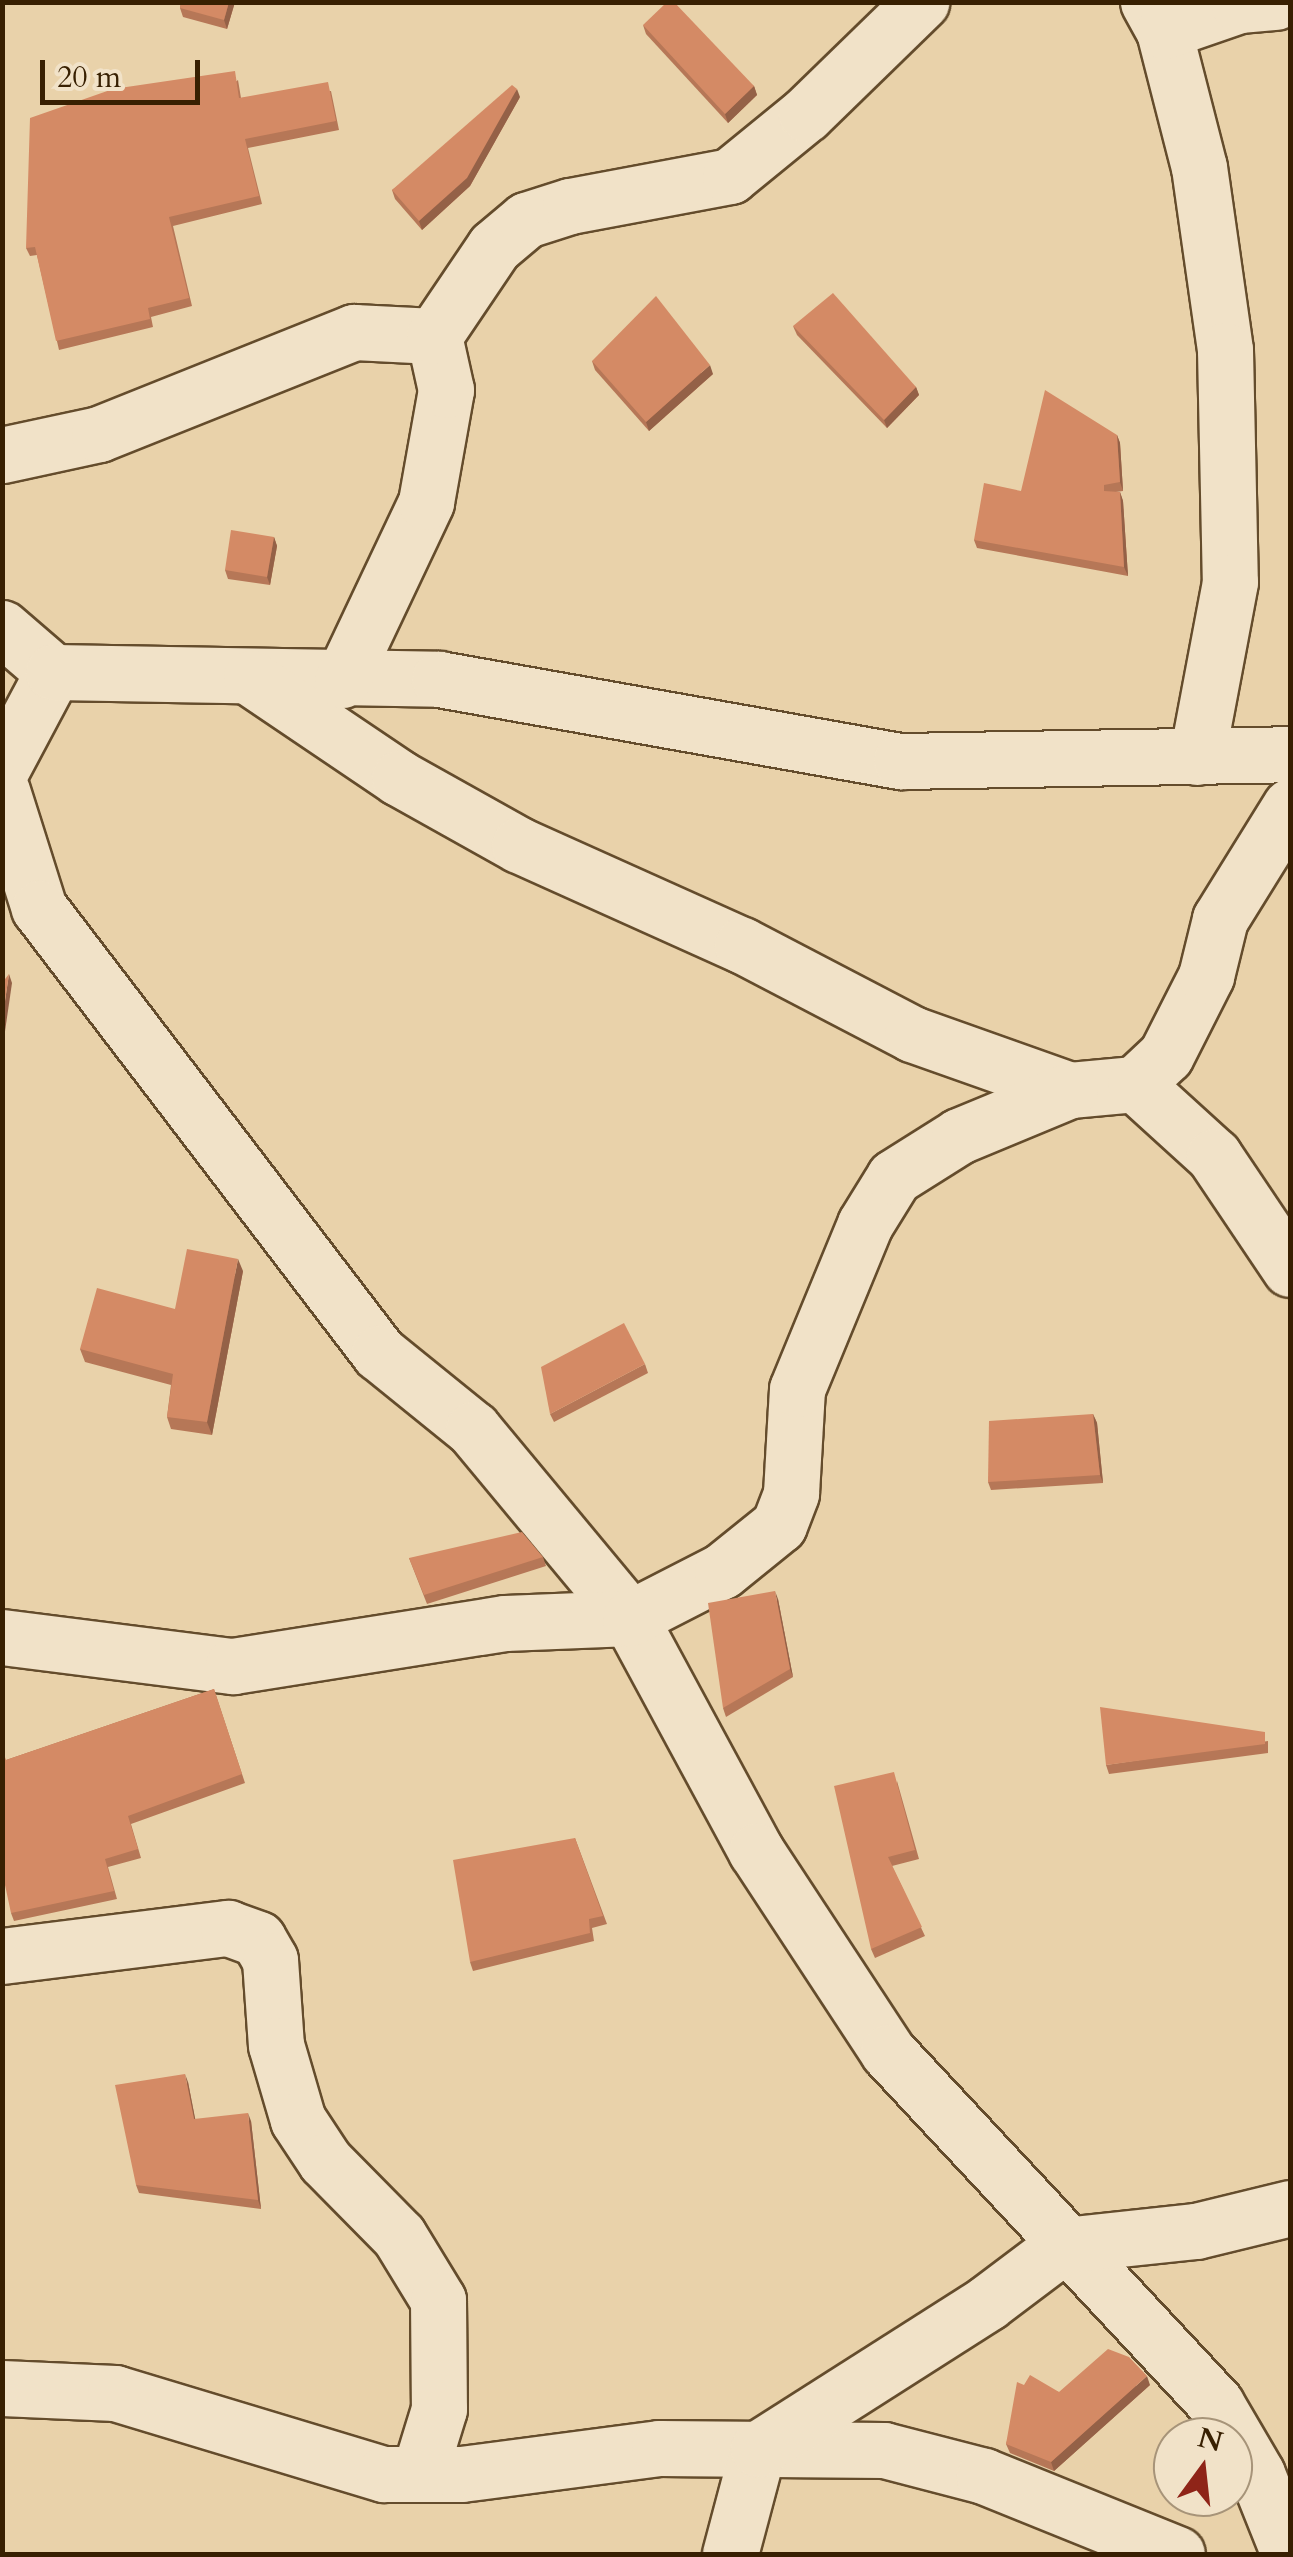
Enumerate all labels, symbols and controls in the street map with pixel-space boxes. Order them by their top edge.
scale bar [45,40,205,102]
text: 20 m [57,57,121,98]
north arrow [1153,2417,1253,2517]
text: N [1194,2418,1227,2461]

